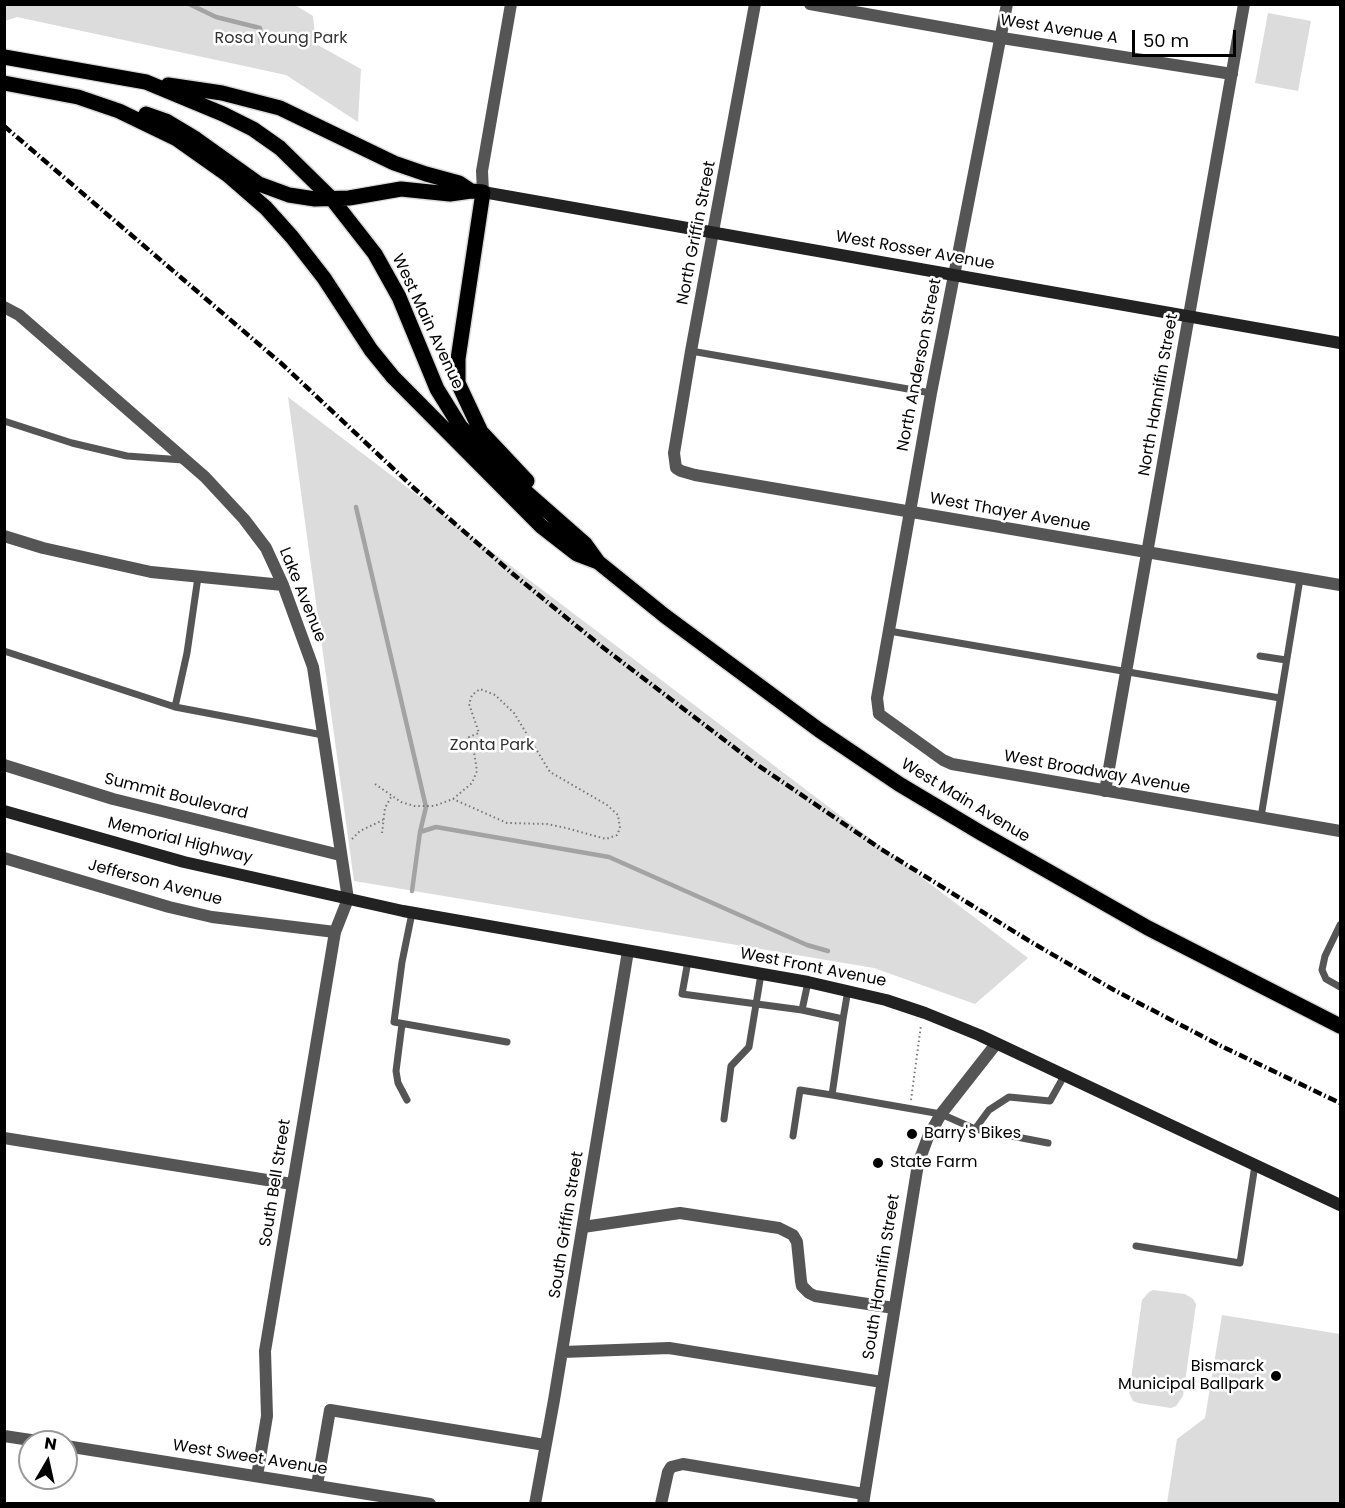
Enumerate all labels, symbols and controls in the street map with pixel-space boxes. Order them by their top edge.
street label: West Avenue A [999,11,1119,49]
scale bar [1135,18,1238,56]
text: 50 m [1143,28,1189,53]
park label: Rosa Young Park [215,29,347,49]
street label: North Griffin Street [674,160,720,306]
street label: West Rosser Avenue [834,228,996,274]
street label: West Main Avenue [387,251,467,393]
street label: North Anderson Street [894,277,946,453]
street label: North Hannifin Street [1135,312,1183,478]
street label: West Thayer Avenue [928,489,1092,537]
street label: Lake Avenue [274,545,330,645]
park label: Zonta Park [450,736,534,756]
street label: West Broadway Avenue [1002,747,1192,799]
street label: West Main Avenue [897,755,1033,847]
street label: Summit Boulevard [102,770,250,824]
street label: Memorial Highway [106,814,254,868]
street label: Jefferson Avenue [86,856,224,910]
street label: West Front Avenue [738,944,888,992]
street label: South Bell Street [256,1118,296,1248]
place label: Barry's Bikes [924,1124,1021,1144]
marker: Barry's Bikes [905,1127,919,1141]
street label: South Griffin Street [546,1150,588,1300]
place label: State Farm [890,1153,977,1173]
marker: State Farm [871,1156,885,1170]
street label: South Hannifin Street [859,1193,905,1361]
place label: Bismarck Municipal Ballpark [1118,1357,1264,1395]
marker: Bismarck Municipal Ballpark [1269,1369,1283,1383]
north arrow [18,1430,78,1490]
text: N [43,1431,58,1456]
street label: West Sweet Avenue [171,1436,329,1480]

